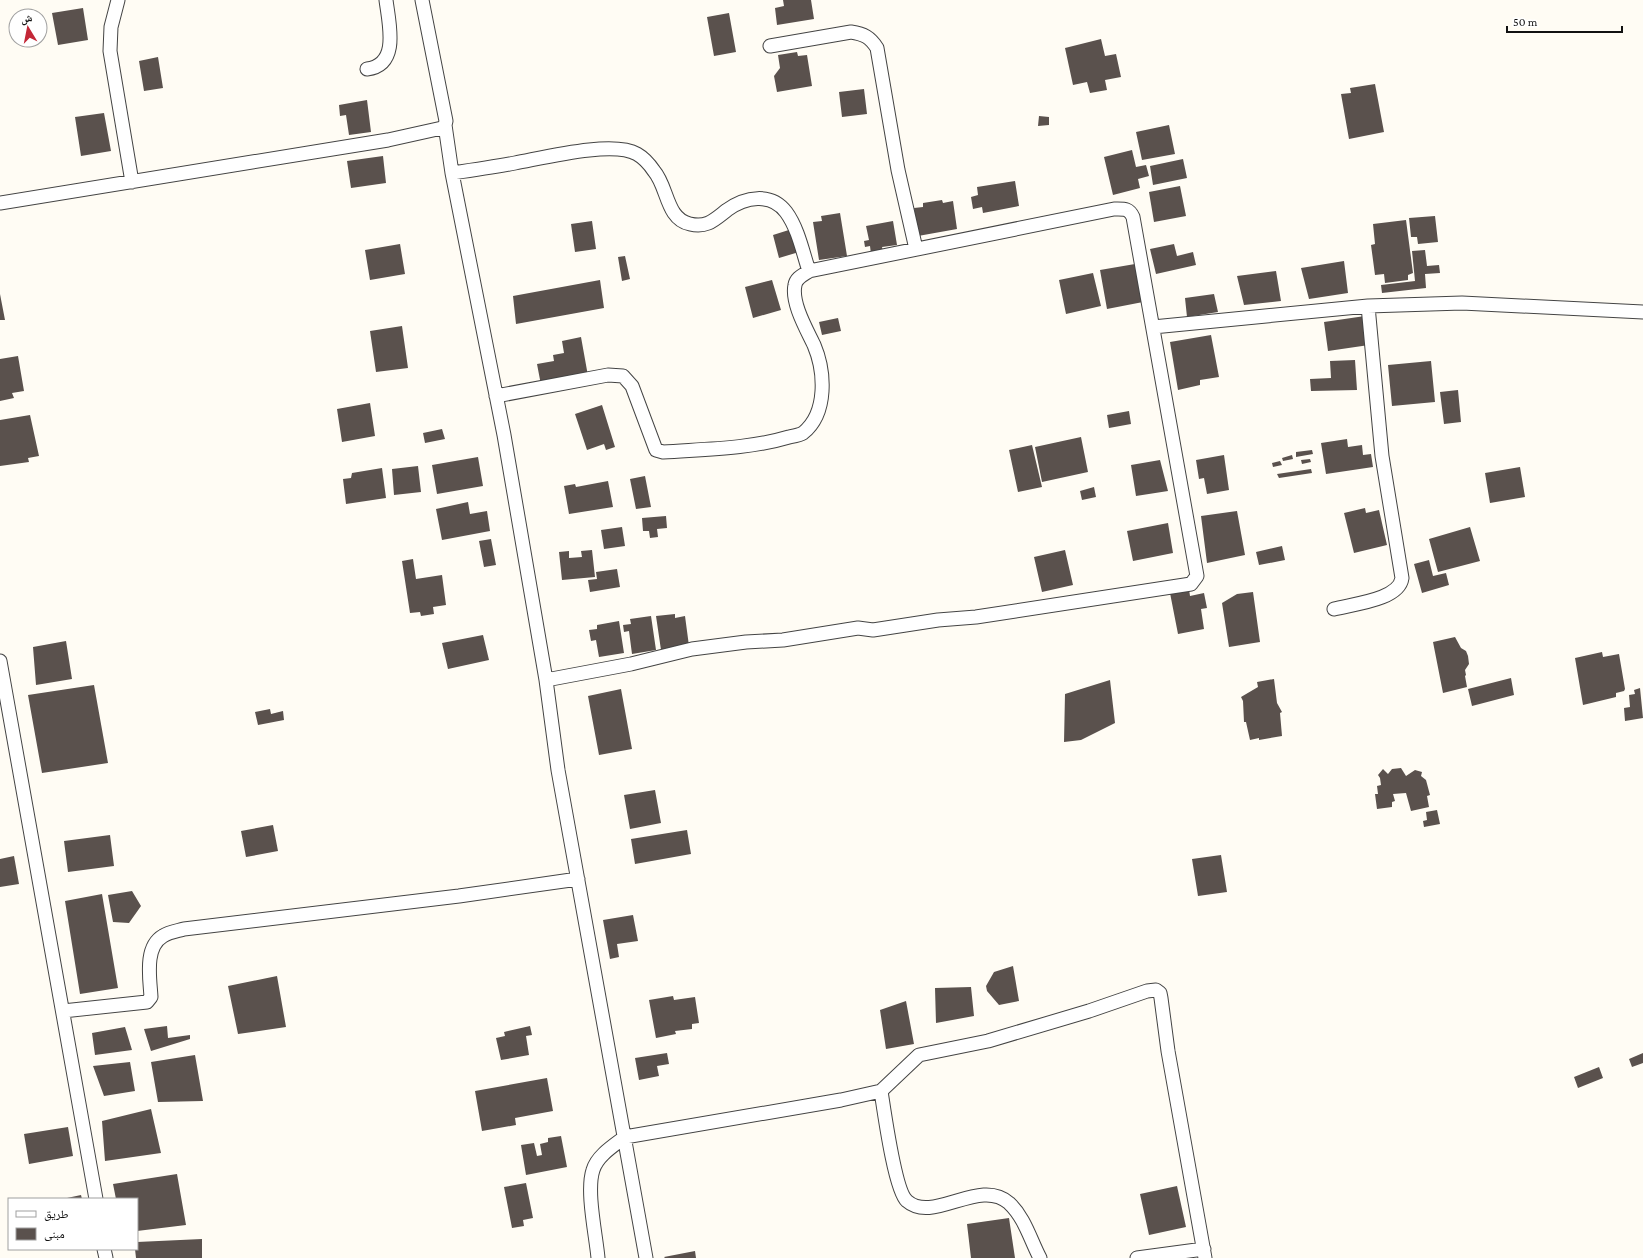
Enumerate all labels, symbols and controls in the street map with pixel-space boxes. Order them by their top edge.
north arrow [8,8,48,48]
scale bar [1507,8,1622,34]
text: ش [19,11,34,27]
text: 50 m [1513,15,1538,29]
legend [8,1198,138,1250]
text: طريق [44,1207,69,1221]
text: مبنى [44,1227,65,1241]

